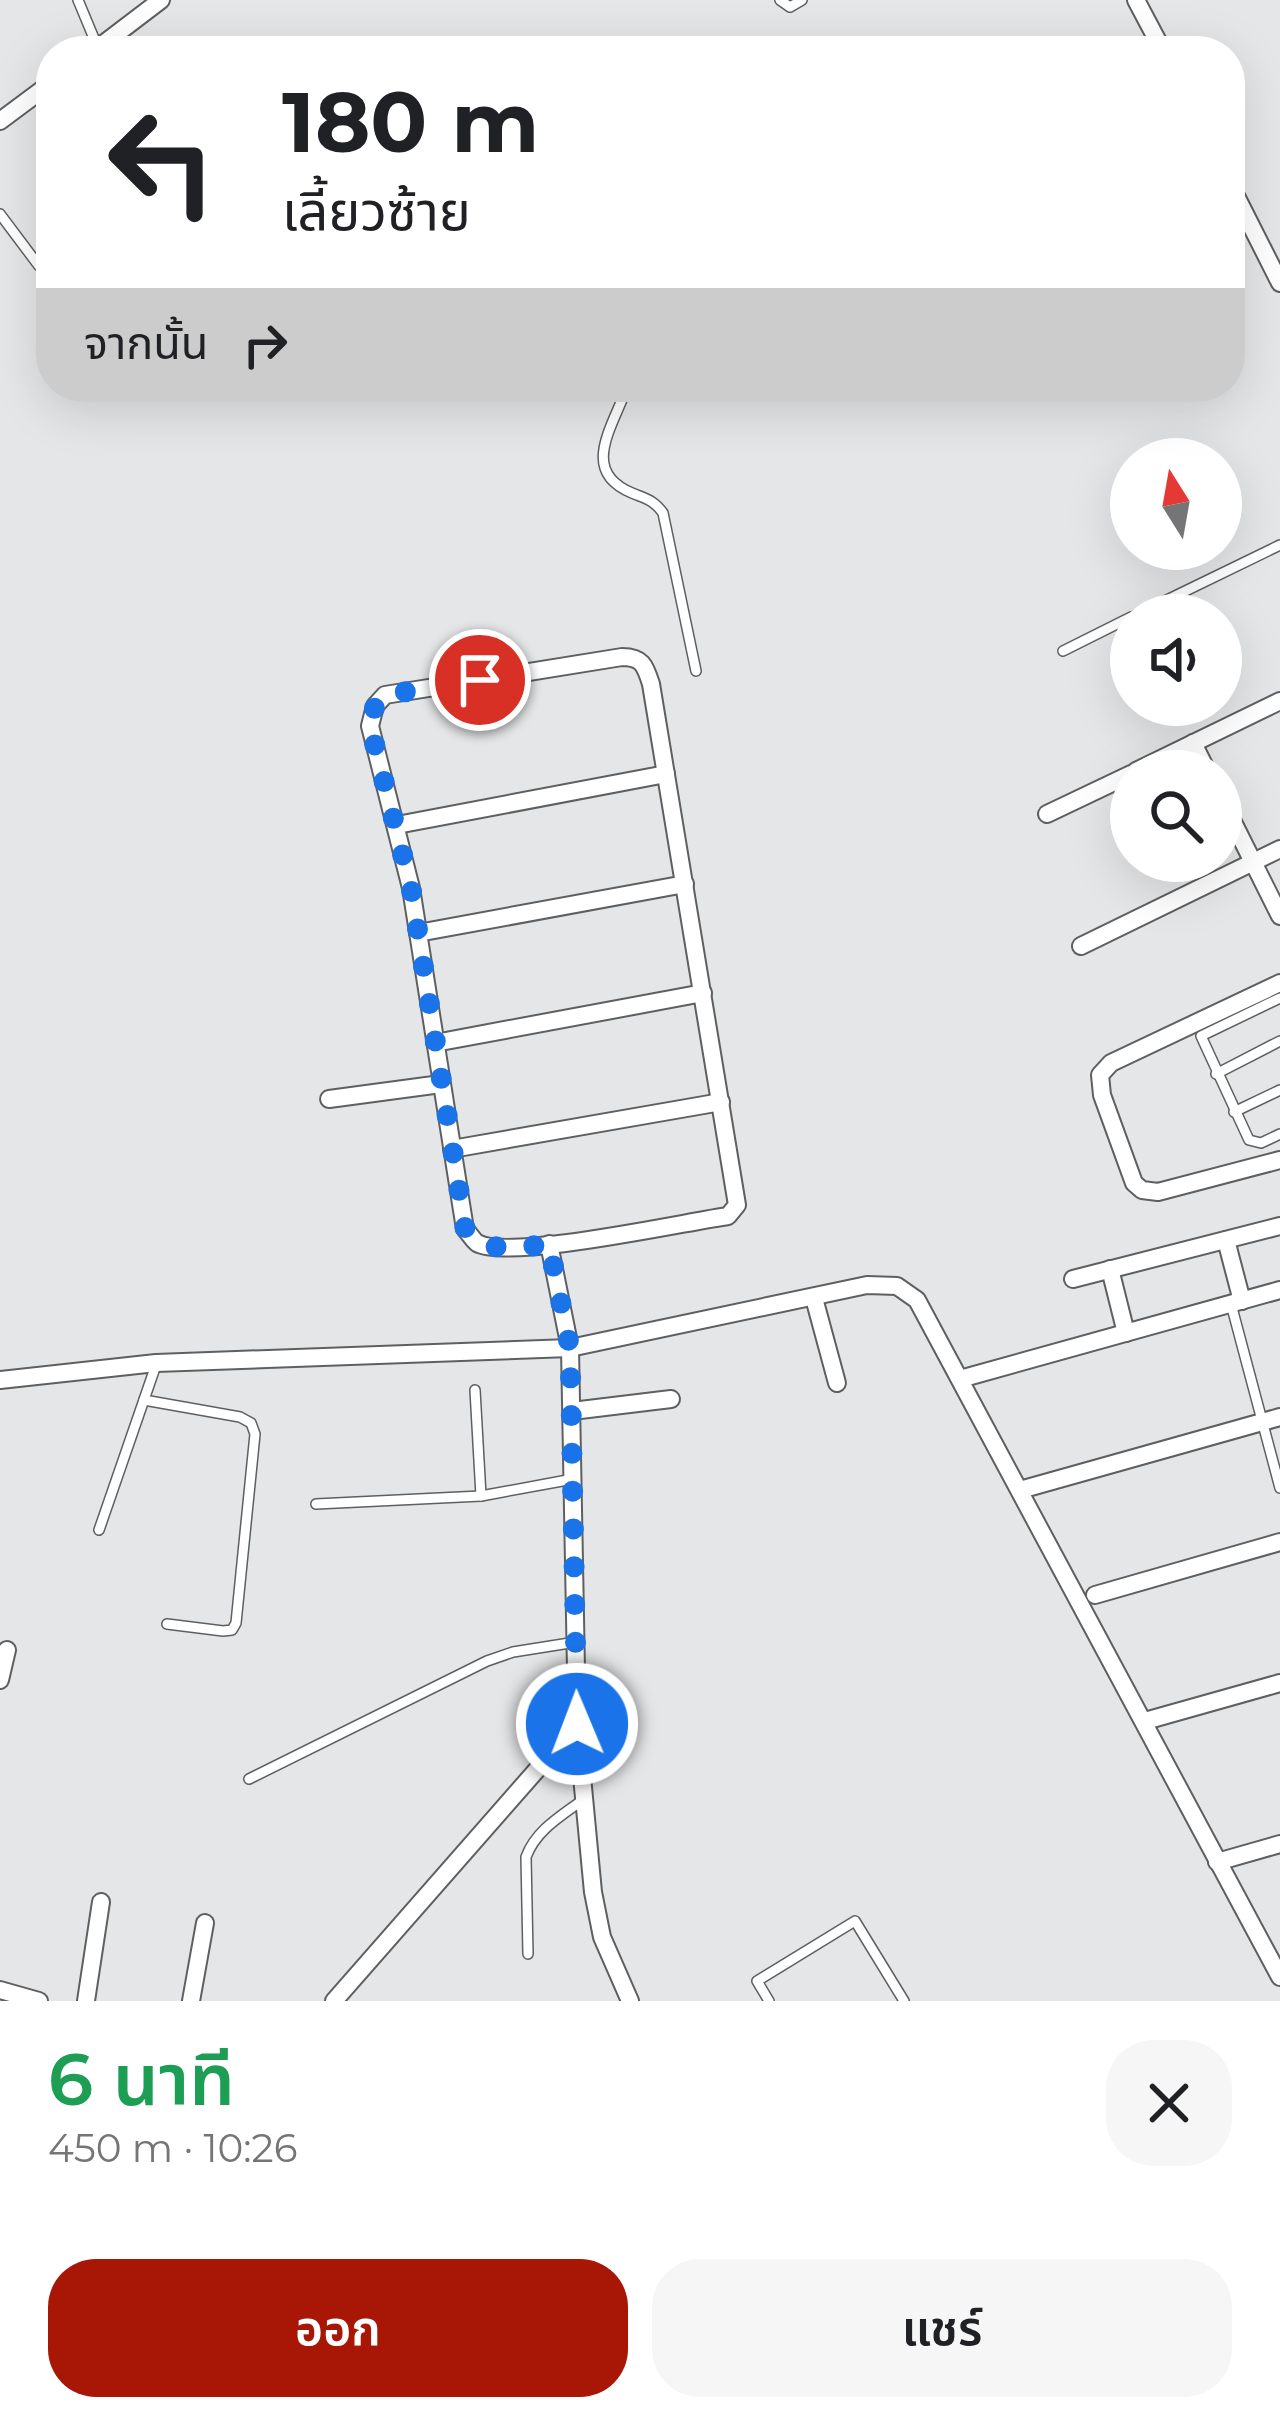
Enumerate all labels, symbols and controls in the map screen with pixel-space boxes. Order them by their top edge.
text: 180 m [282,71,539,173]
icon: left [84,84,240,240]
text: เลี้ยวซ้าย [282,178,471,244]
icon: right [232,312,298,378]
text: จากนั้น [84,315,208,370]
north arrow [1110,438,1242,570]
map controls [1110,438,1242,882]
button: sound [1110,594,1242,726]
pin [429,629,531,731]
icon: arrive [447,647,513,713]
button: search [1110,750,1242,882]
position arrow [514,1661,640,1787]
text: 6 นาที [48,2035,235,2123]
button: close [1106,2040,1232,2166]
text: 450 m · 10:26 [48,2124,297,2172]
button: ออก [48,2259,628,2397]
button: แชร์ [652,2259,1232,2397]

